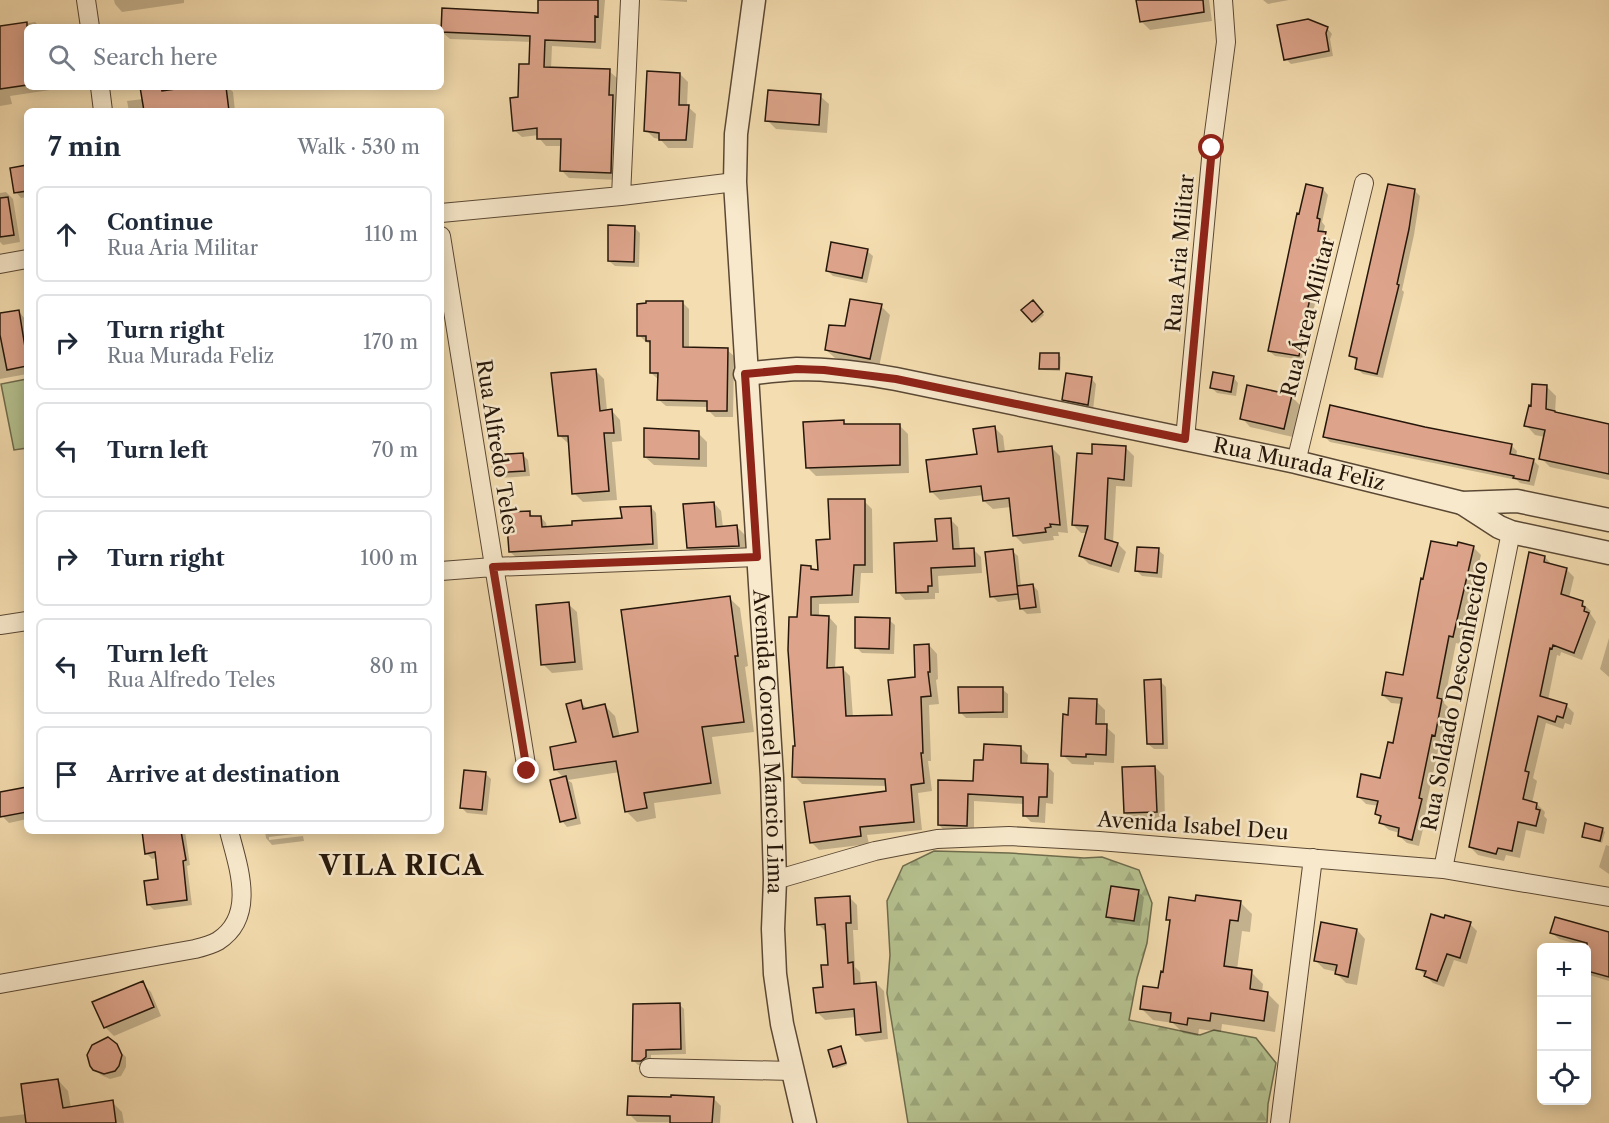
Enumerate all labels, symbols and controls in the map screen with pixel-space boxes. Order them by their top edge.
search box [24,24,444,90]
icon: search [45,41,78,74]
text: Search here [93,44,218,71]
text: 7 min [48,131,121,163]
route start [1198,134,1224,160]
text: Walk · 530 m [297,135,420,159]
street label: Rua Aria Militar [1160,173,1199,333]
text: Continue [107,209,213,236]
icon: ahead [50,218,83,251]
text: 110 m [365,222,418,246]
street label: Rua Área Militar [1276,234,1339,399]
text: Rua Aria Militar [107,236,258,260]
text: Turn right [107,317,225,344]
icon: right [50,326,83,359]
text: 170 m [363,330,418,354]
text: Rua Murada Feliz [107,344,274,368]
street label: Rua Alfredo Teles [471,358,524,536]
street label: Rua Murada Feliz [1211,432,1388,496]
icon: left [50,434,83,467]
text: Turn left [107,437,208,464]
text: 70 m [372,438,418,462]
icon: right [50,542,83,575]
text: Turn right [107,545,225,572]
text: 100 m [360,546,418,570]
street label: Rua Soldado Desconhecido [1416,559,1493,833]
street label: Avenida Coronel Mancio Lima [748,588,788,896]
text: Turn left [107,641,208,668]
icon: left [50,650,83,683]
text: 80 m [370,654,418,678]
text: Rua Alfredo Teles [107,668,275,692]
route end [513,757,539,783]
icon: arrive [50,758,83,791]
text: Arrive at destination [107,761,340,788]
street label: Avenida Isabel Deu [1096,806,1290,845]
district label: VILA RICA [318,849,485,882]
map controls [1537,943,1591,1105]
button: + [1537,943,1591,997]
button: − [1537,997,1591,1051]
button: locate [1537,1051,1591,1105]

